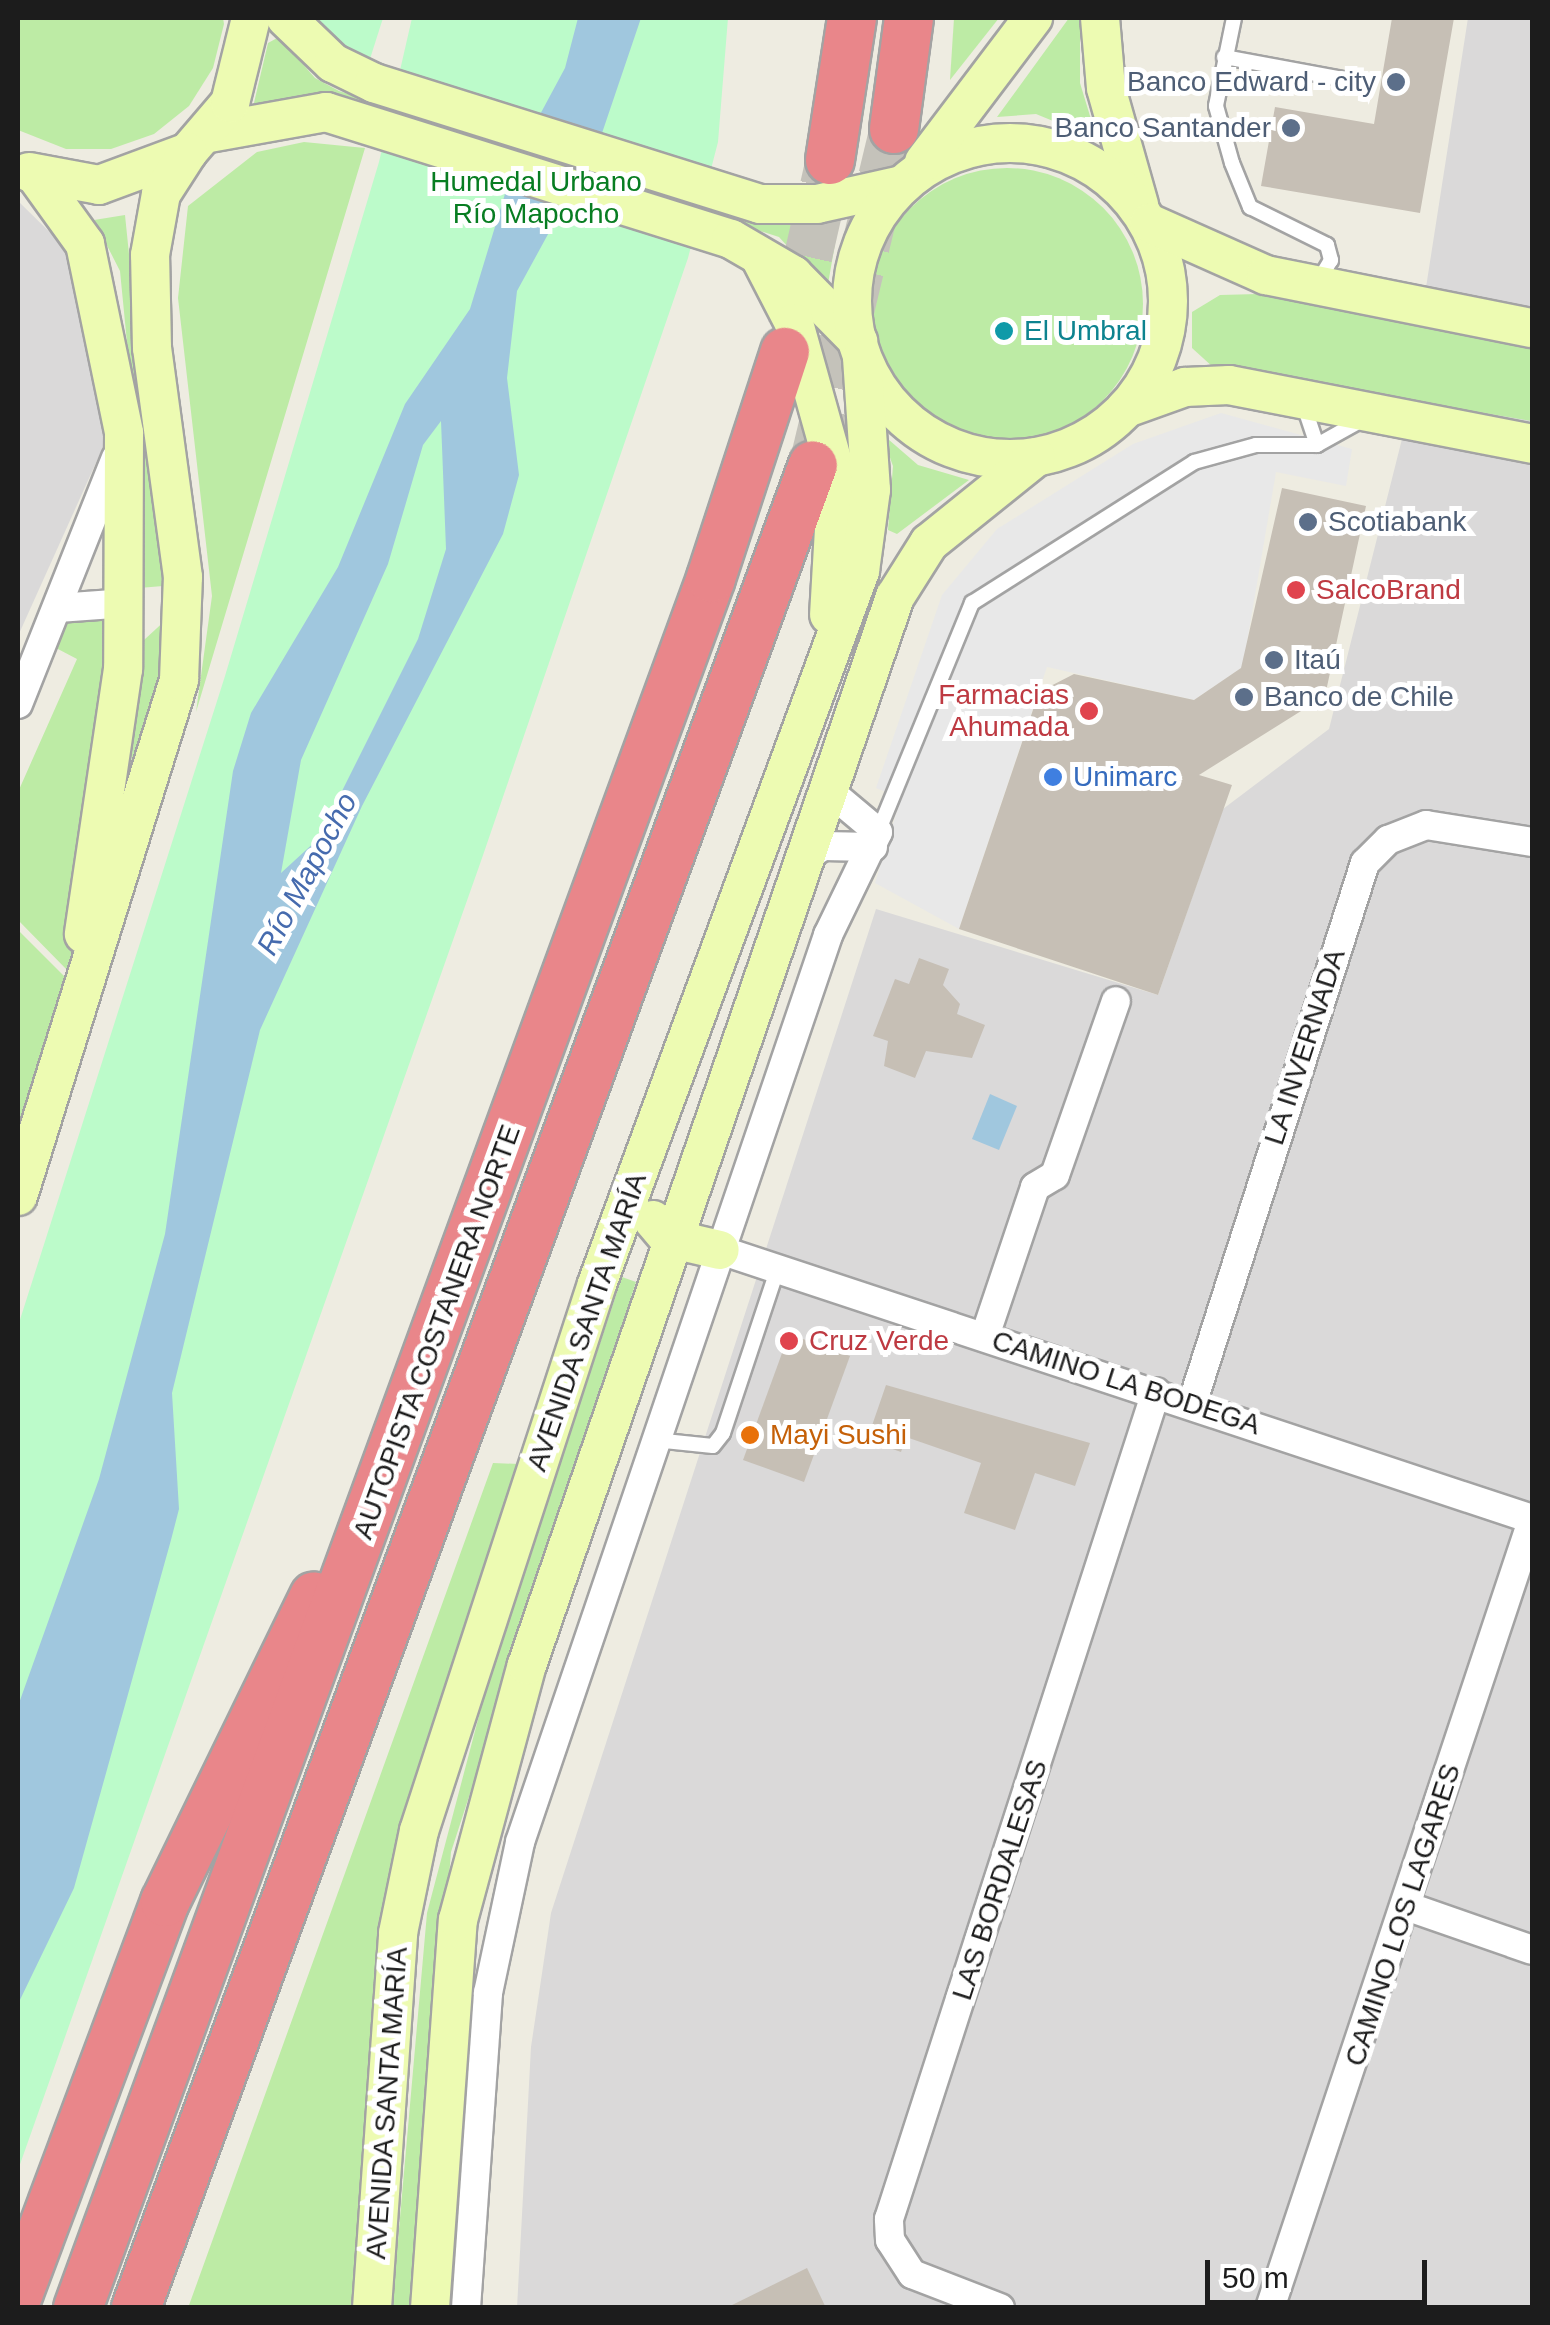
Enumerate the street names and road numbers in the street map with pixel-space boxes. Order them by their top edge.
street label: LA INVERNADA [1257,944,1353,1150]
street label: AUTOPISTA COSTANERA NORTE [346,1119,528,1545]
street label: AVENIDA SANTA MARÍA [520,1167,654,1477]
street label: CAMINO LA BODEGA [987,1324,1265,1442]
street label: LAS BORDALESAS [945,1756,1055,2004]
street label: CAMINO LOS LAGARES [1338,1760,1468,2070]
street label: AVENIDA SANTA MARÍA [359,1944,415,2262]

